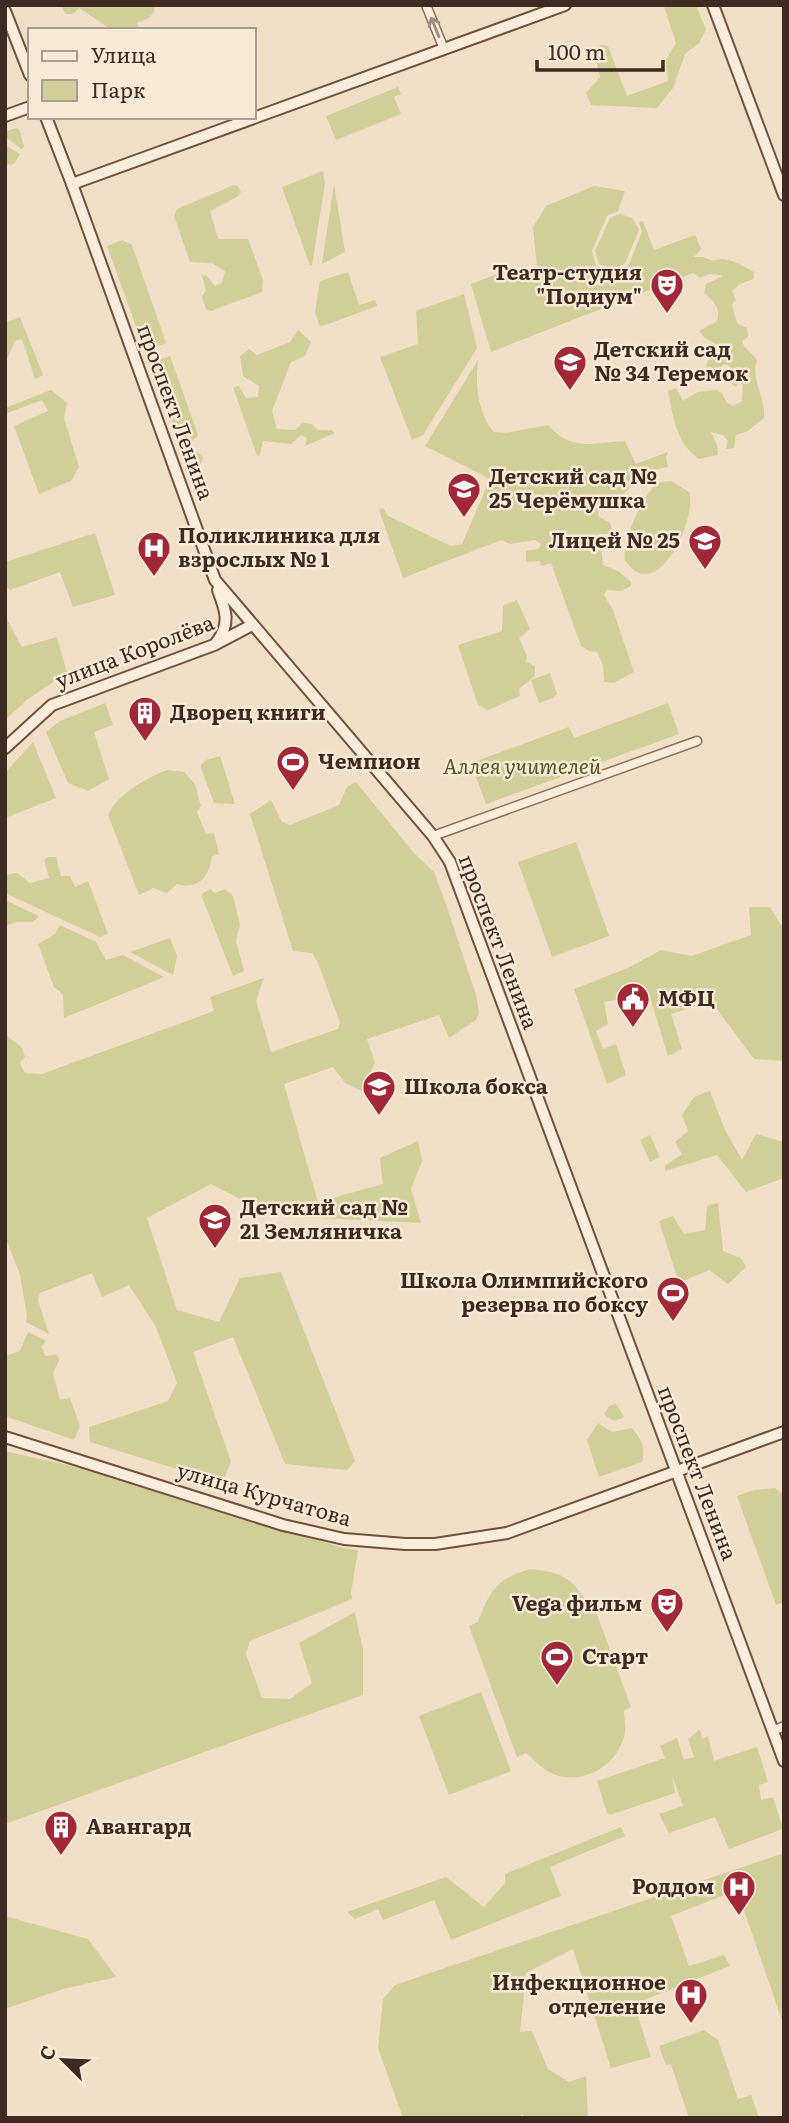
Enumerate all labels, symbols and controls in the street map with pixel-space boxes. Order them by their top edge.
one-way arrow [428,17,441,38]
legend [28,28,256,119]
scale bar [537,28,663,72]
text: 100 m [548,35,605,66]
text: Улица [91,38,157,69]
text: Парк [91,73,146,104]
place label: Театр-студия "Подиум" [492,255,642,310]
theatre icon: Театр-студия "Подиум" [648,266,686,315]
street label: проспект Ленина [131,319,224,504]
place label: Детский сад № 34 Теремок [594,332,749,387]
school or university icon: Детский сад № 34 Теремок [551,343,589,392]
place label: Детский сад № 25 Черёмушка [489,459,657,514]
school or university icon: Детский сад № 25 Черёмушка [445,470,483,519]
place label: Поликлиника для взрослых № 1 [178,518,380,573]
school or university icon: Лицей № 25 [686,522,724,571]
place label: Лицей № 25 [549,523,680,554]
hospital icon: Поликлиника для взрослых № 1 [135,529,173,578]
street label: улица Королёва [50,605,219,694]
building icon: Дворец книги [126,694,164,743]
place label: Дворец книги [170,695,326,726]
sports icon: Чемпион [274,743,312,792]
place label: Чемпион [318,744,421,775]
park label: Аллея учителей [443,749,602,780]
street label: проспект Ленина [453,849,548,1034]
public building icon: МФЦ [614,980,652,1029]
place label: МФЦ [658,981,715,1012]
school or university icon: Школа бокса [360,1068,398,1117]
place label: Школа бокса [404,1069,549,1100]
place label: Детский сад № 21 Земляничка [240,1190,408,1245]
school or university icon: Детский сад № 21 Земляничка [196,1201,234,1250]
place label: Школа Олимпийского резерва по боксу [400,1263,648,1318]
sports icon: Школа Олимпийского резерва по боксу [654,1274,692,1323]
street label: проспект Ленина [652,1380,747,1565]
street label: улица Курчатова [174,1453,356,1532]
theatre icon: Vega фильм [648,1585,686,1634]
place label: Vega фильм [512,1586,642,1617]
sports icon: Старт [538,1638,576,1687]
place label: Старт [582,1639,648,1670]
building icon: Авангард [42,1808,80,1857]
place label: Авангард [86,1809,191,1840]
hospital icon: Роддом [720,1868,758,1917]
place label: Роддом [632,1869,714,1900]
place label: Инфекционное отделение [492,1965,666,2020]
hospital icon: Инфекционное отделение [672,1976,710,2025]
north arrow [28,2025,98,2095]
text: С [31,2041,62,2065]

